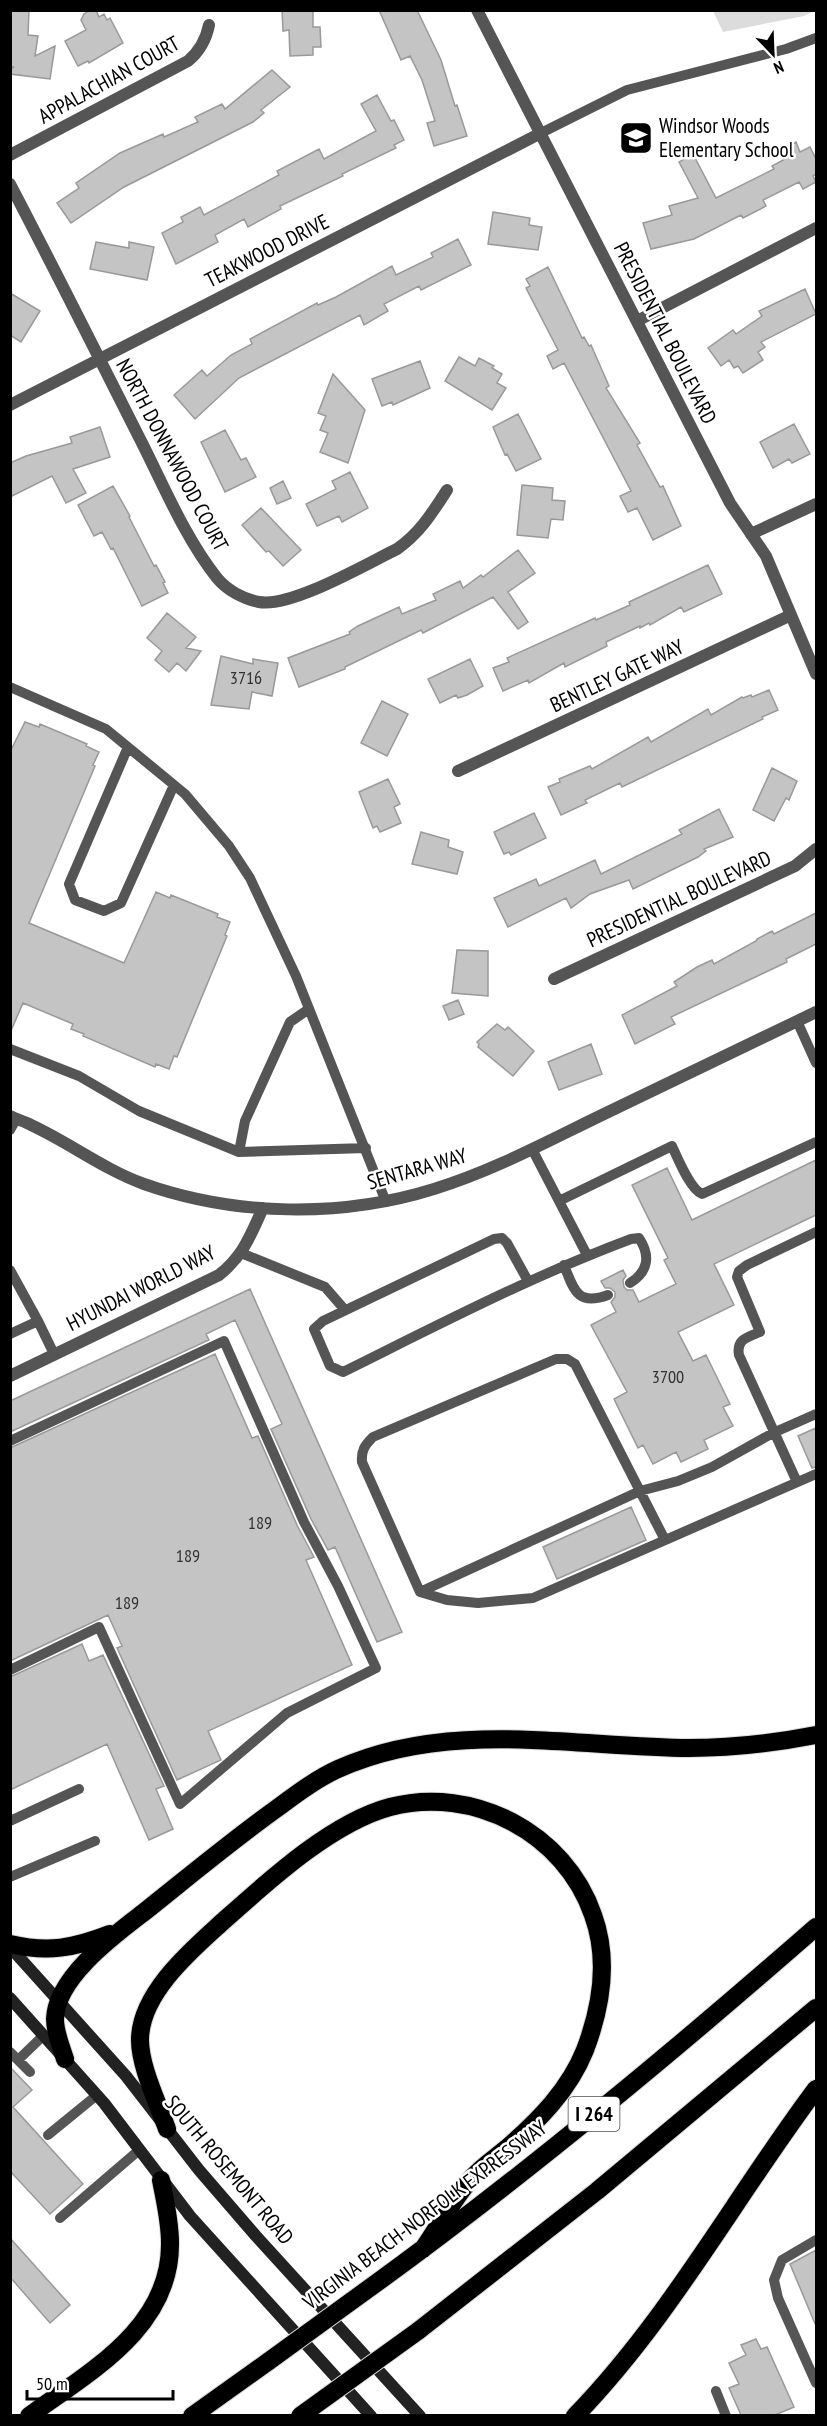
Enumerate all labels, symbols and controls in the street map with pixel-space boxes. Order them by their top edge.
north arrow [743,24,803,84]
street label: APPALACHIAN COURT [33,29,185,130]
text: N [771,57,787,79]
place label: Windsor Woods Elementary School [659,112,794,163]
school or university icon: Windsor Woods Elementary School [618,120,654,156]
street label: TEAKWOOD DRIVE [200,208,333,293]
street label: PRESIDENTIAL BOULEVARD [608,237,723,428]
street label: NORTH DONNAWOOD COURT [110,354,235,556]
street label: BENTLEY GATE WAY [546,633,688,718]
house number: 3716 [230,666,262,689]
street label: PRESIDENTIAL BOULEVARD [582,844,775,953]
street label: SENTARA WAY [364,1141,470,1196]
street label: HYUNDAI WORLD WAY [62,1238,220,1337]
house number: 3700 [652,1365,684,1388]
house number: 189 [248,1511,272,1534]
house number: 189 [176,1544,200,1567]
house number: 189 [115,1591,139,1614]
street label: SOUTH ROSEMONT ROAD [159,2090,300,2250]
road number: I 264 [568,2097,620,2131]
street label: VIRGINIA BEACH-NORFOLK EXPRESSWAY [297,2114,552,2316]
scale bar [27,2363,172,2401]
text: 50 m [36,2372,68,2395]

